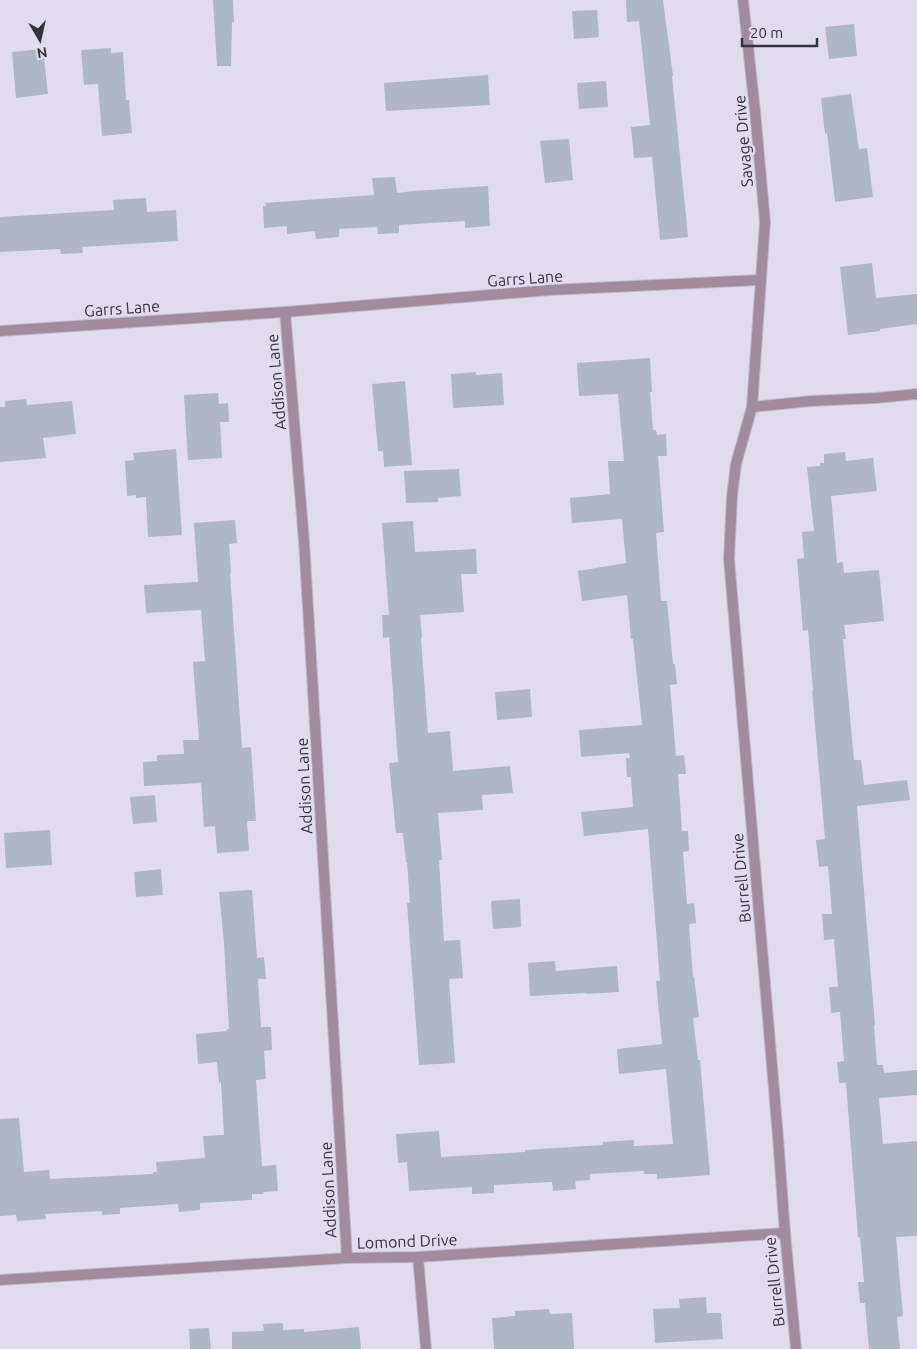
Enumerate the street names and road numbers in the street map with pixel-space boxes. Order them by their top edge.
street label: Savage Drive [730,94,756,188]
street label: Garrs Lane [487,266,563,290]
street label: Garrs Lane [84,296,160,320]
street label: Addison Lane [263,333,289,431]
street label: Addison Lane [292,737,316,835]
street label: Burrell Drive [728,832,754,924]
street label: Addison Lane [316,1141,340,1239]
street label: Lomond Drive [356,1230,458,1252]
street label: Burrell Drive [760,1236,788,1328]

